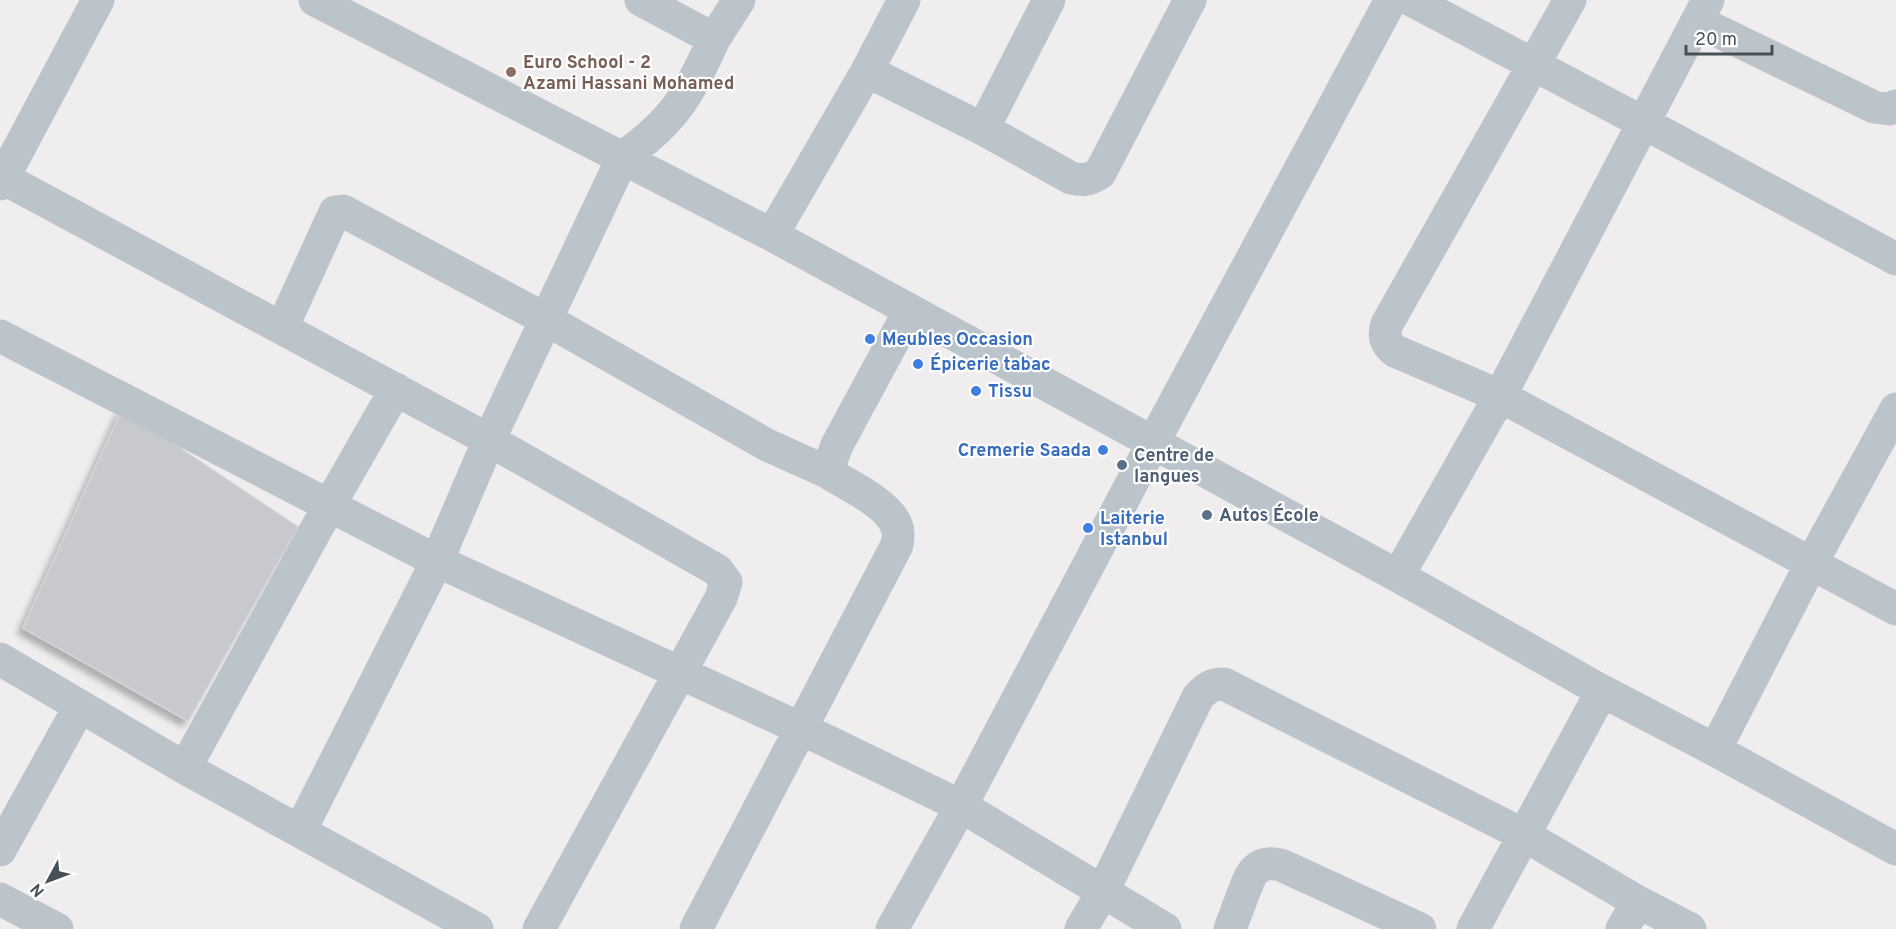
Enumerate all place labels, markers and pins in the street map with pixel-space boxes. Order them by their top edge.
place label: Euro School - 2 Azami Hassani Mohamed [523,52,734,96]
marker: Euro School - 2 Azami Hassani Mohamed [504,65,518,79]
place label: Meubles Occasion [882,329,1033,352]
marker: Meubles Occasion [863,332,877,346]
place label: Épicerie tabac [930,352,1051,377]
marker: Épicerie tabac [911,357,925,371]
place label: Tissu [988,381,1032,404]
marker: Tissu [969,384,983,398]
place label: Cremerie Saada [958,440,1091,463]
marker: Cremerie Saada [1096,443,1110,457]
place label: Centre de langues [1134,445,1214,489]
marker: Centre de langues [1115,458,1129,472]
place label: Autos École [1219,503,1319,528]
place label: Laiterie Istanbul [1100,508,1168,552]
marker: Autos École [1200,508,1214,522]
marker: Laiterie Istanbul [1081,521,1095,535]

